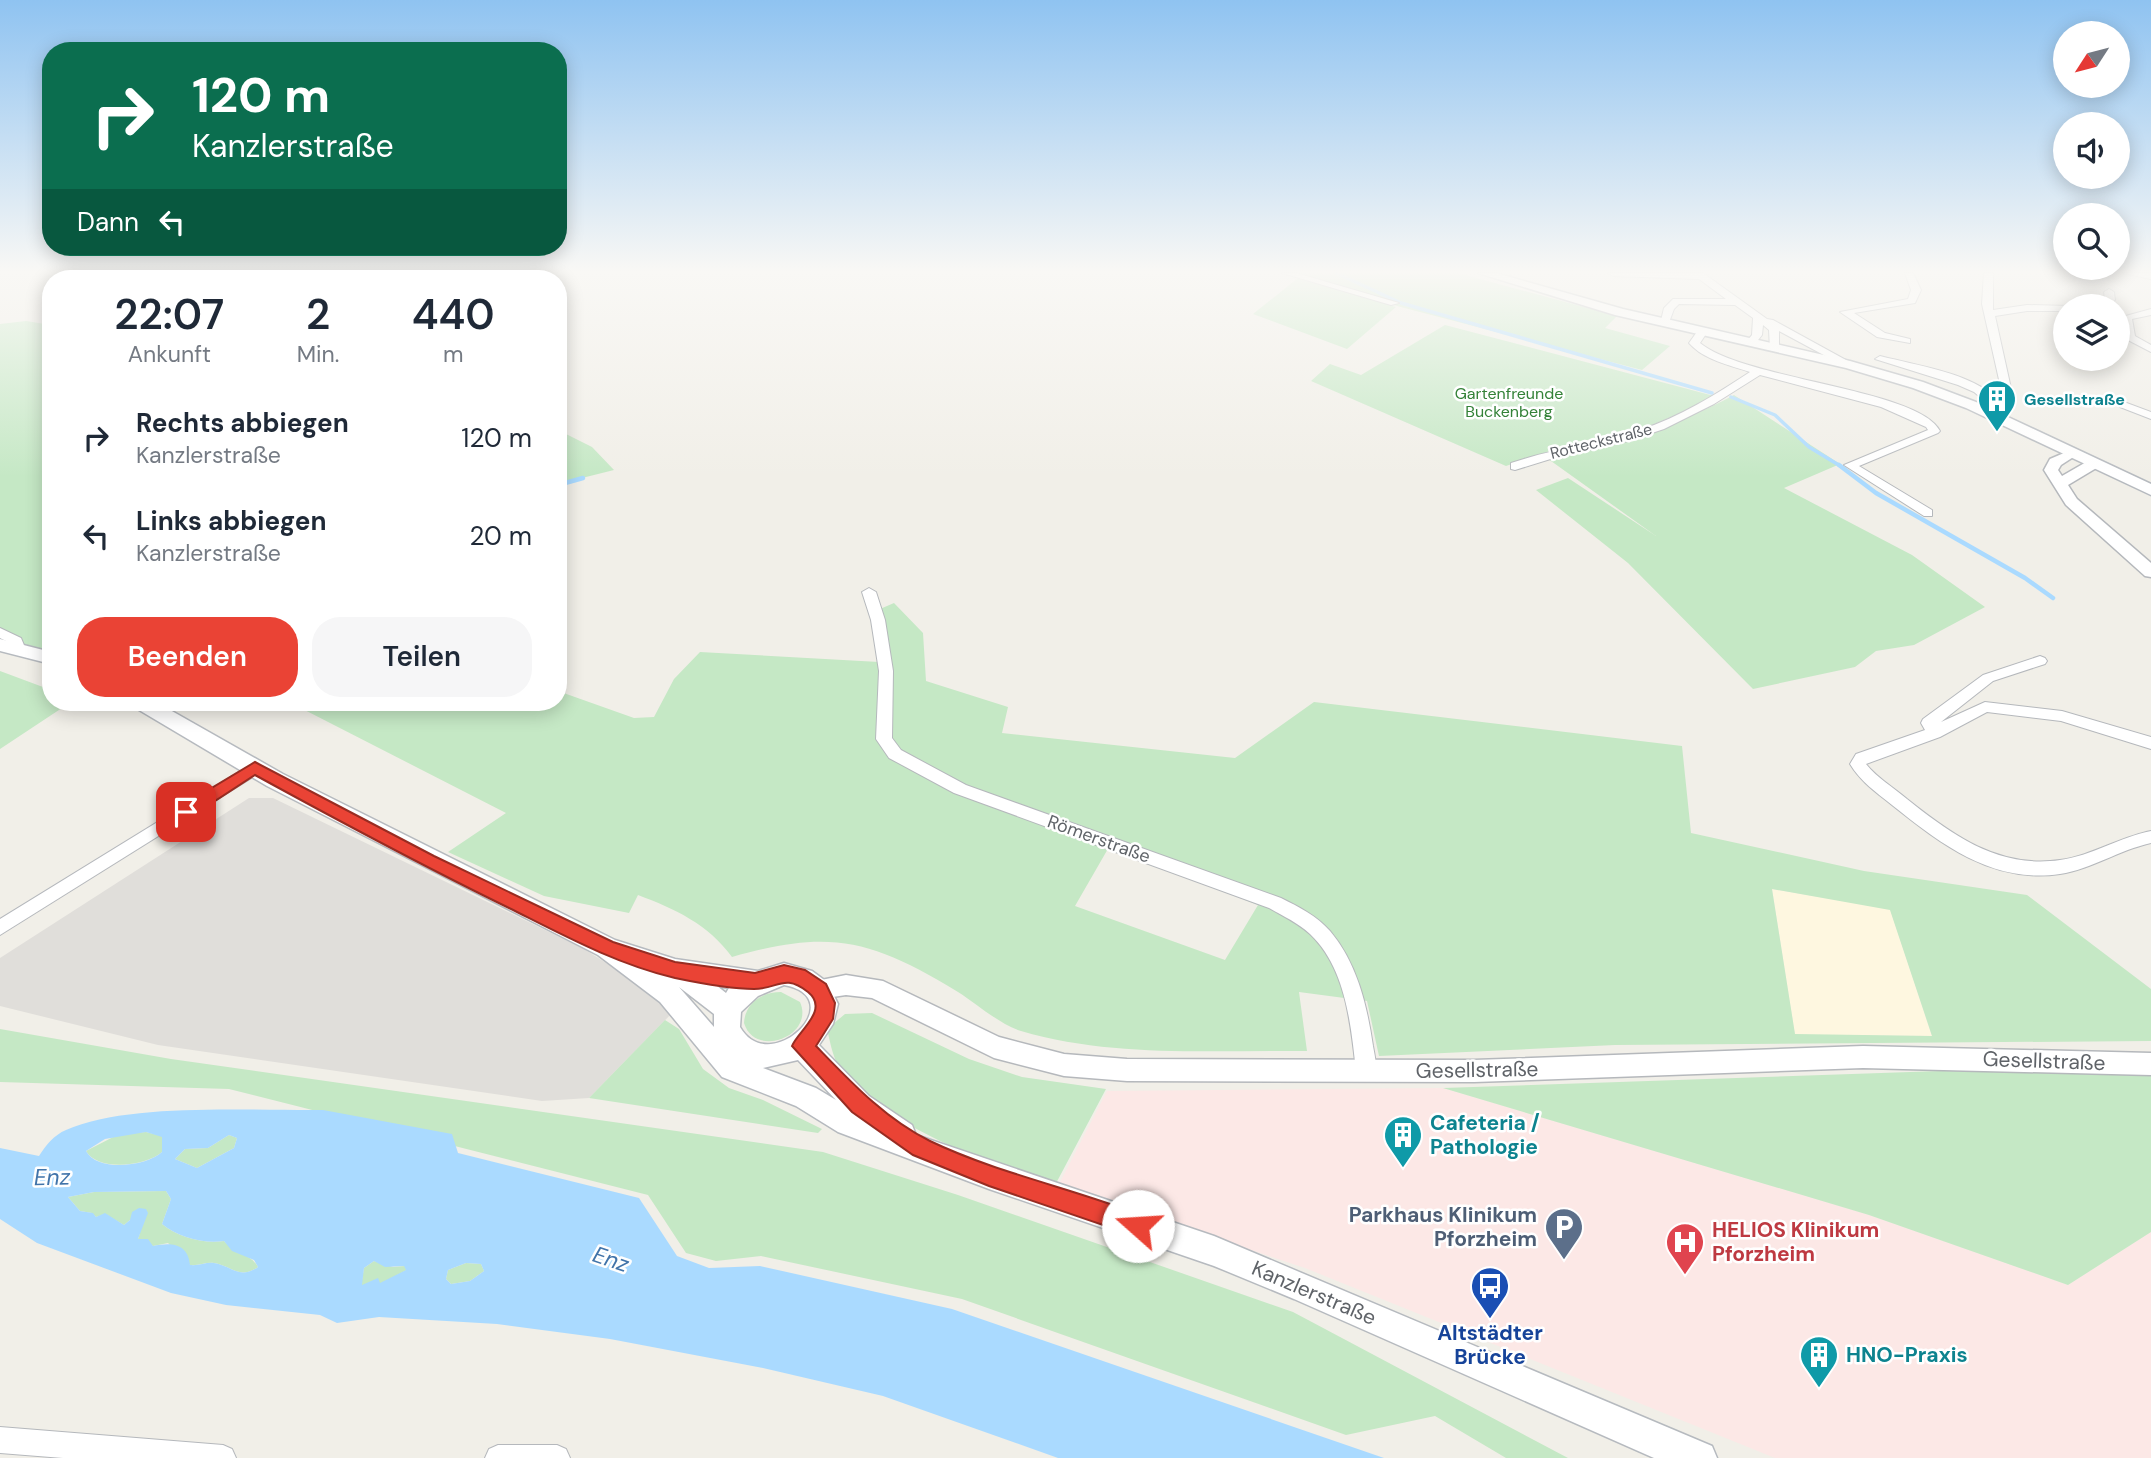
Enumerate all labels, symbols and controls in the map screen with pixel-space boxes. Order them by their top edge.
north arrow [2053,21,2130,98]
map controls [2053,21,2130,371]
text: 120 m [192,63,330,127]
icon: right [77,70,168,161]
button: sound [2053,112,2130,189]
text: Kanzlerstraße [192,125,394,167]
icon: left [153,203,191,241]
button: search [2053,203,2130,280]
text: Dann [77,205,139,239]
text: 22:07 [114,287,224,342]
text: 2 [306,287,330,342]
text: 440 [412,287,495,342]
button: layers [2053,294,2130,371]
text: Ankunft [128,339,211,369]
text: Min. [297,339,339,369]
text: m [443,339,463,369]
building icon: Gesellstraße [1976,378,2018,433]
park label: Gartenfreunde Buckenberg [1455,383,1563,422]
place label: Gesellstraße [2024,389,2125,410]
text: Rechts abbiegen [136,406,349,440]
street label: Rotteckstraße [1548,418,1654,464]
icon: right [77,419,115,457]
text: 120 m [461,421,532,455]
text: Kanzlerstraße [136,440,281,470]
text: Links abbiegen [136,504,326,538]
icon: left [77,517,115,555]
text: 20 m [469,519,532,553]
text: Kanzlerstraße [136,538,281,568]
button: Beenden [77,617,298,697]
button: Teilen [312,617,532,697]
pin [156,782,216,842]
icon: arrive [167,793,205,831]
street label: Römerstraße [1044,809,1154,869]
street label: Gesellstraße [1982,1045,2106,1077]
street label: Gesellstraße [1415,1055,1539,1085]
place label: Cafeteria / Pathologie [1430,1109,1540,1161]
building icon: Cafeteria / Pathologie [1382,1114,1424,1169]
water label: Enz [34,1162,71,1192]
position arrow [1101,1189,1175,1263]
place label: Parkhaus Klinikum Pforzheim [1349,1201,1537,1253]
parking icon: Parkhaus Klinikum Pforzheim [1543,1206,1585,1261]
place label: HELIOS Klinikum Pforzheim [1712,1216,1879,1268]
hospital icon: HELIOS Klinikum Pforzheim [1664,1221,1706,1276]
water label: Enz [589,1239,633,1279]
street label: Kanzlerstraße [1248,1254,1380,1332]
bus stop icon: Altstädter Brücke [1469,1265,1511,1320]
place label: Altstädter Brücke [1437,1319,1543,1371]
building icon: HNO-Praxis [1798,1334,1840,1389]
place label: HNO-Praxis [1846,1341,1968,1369]

